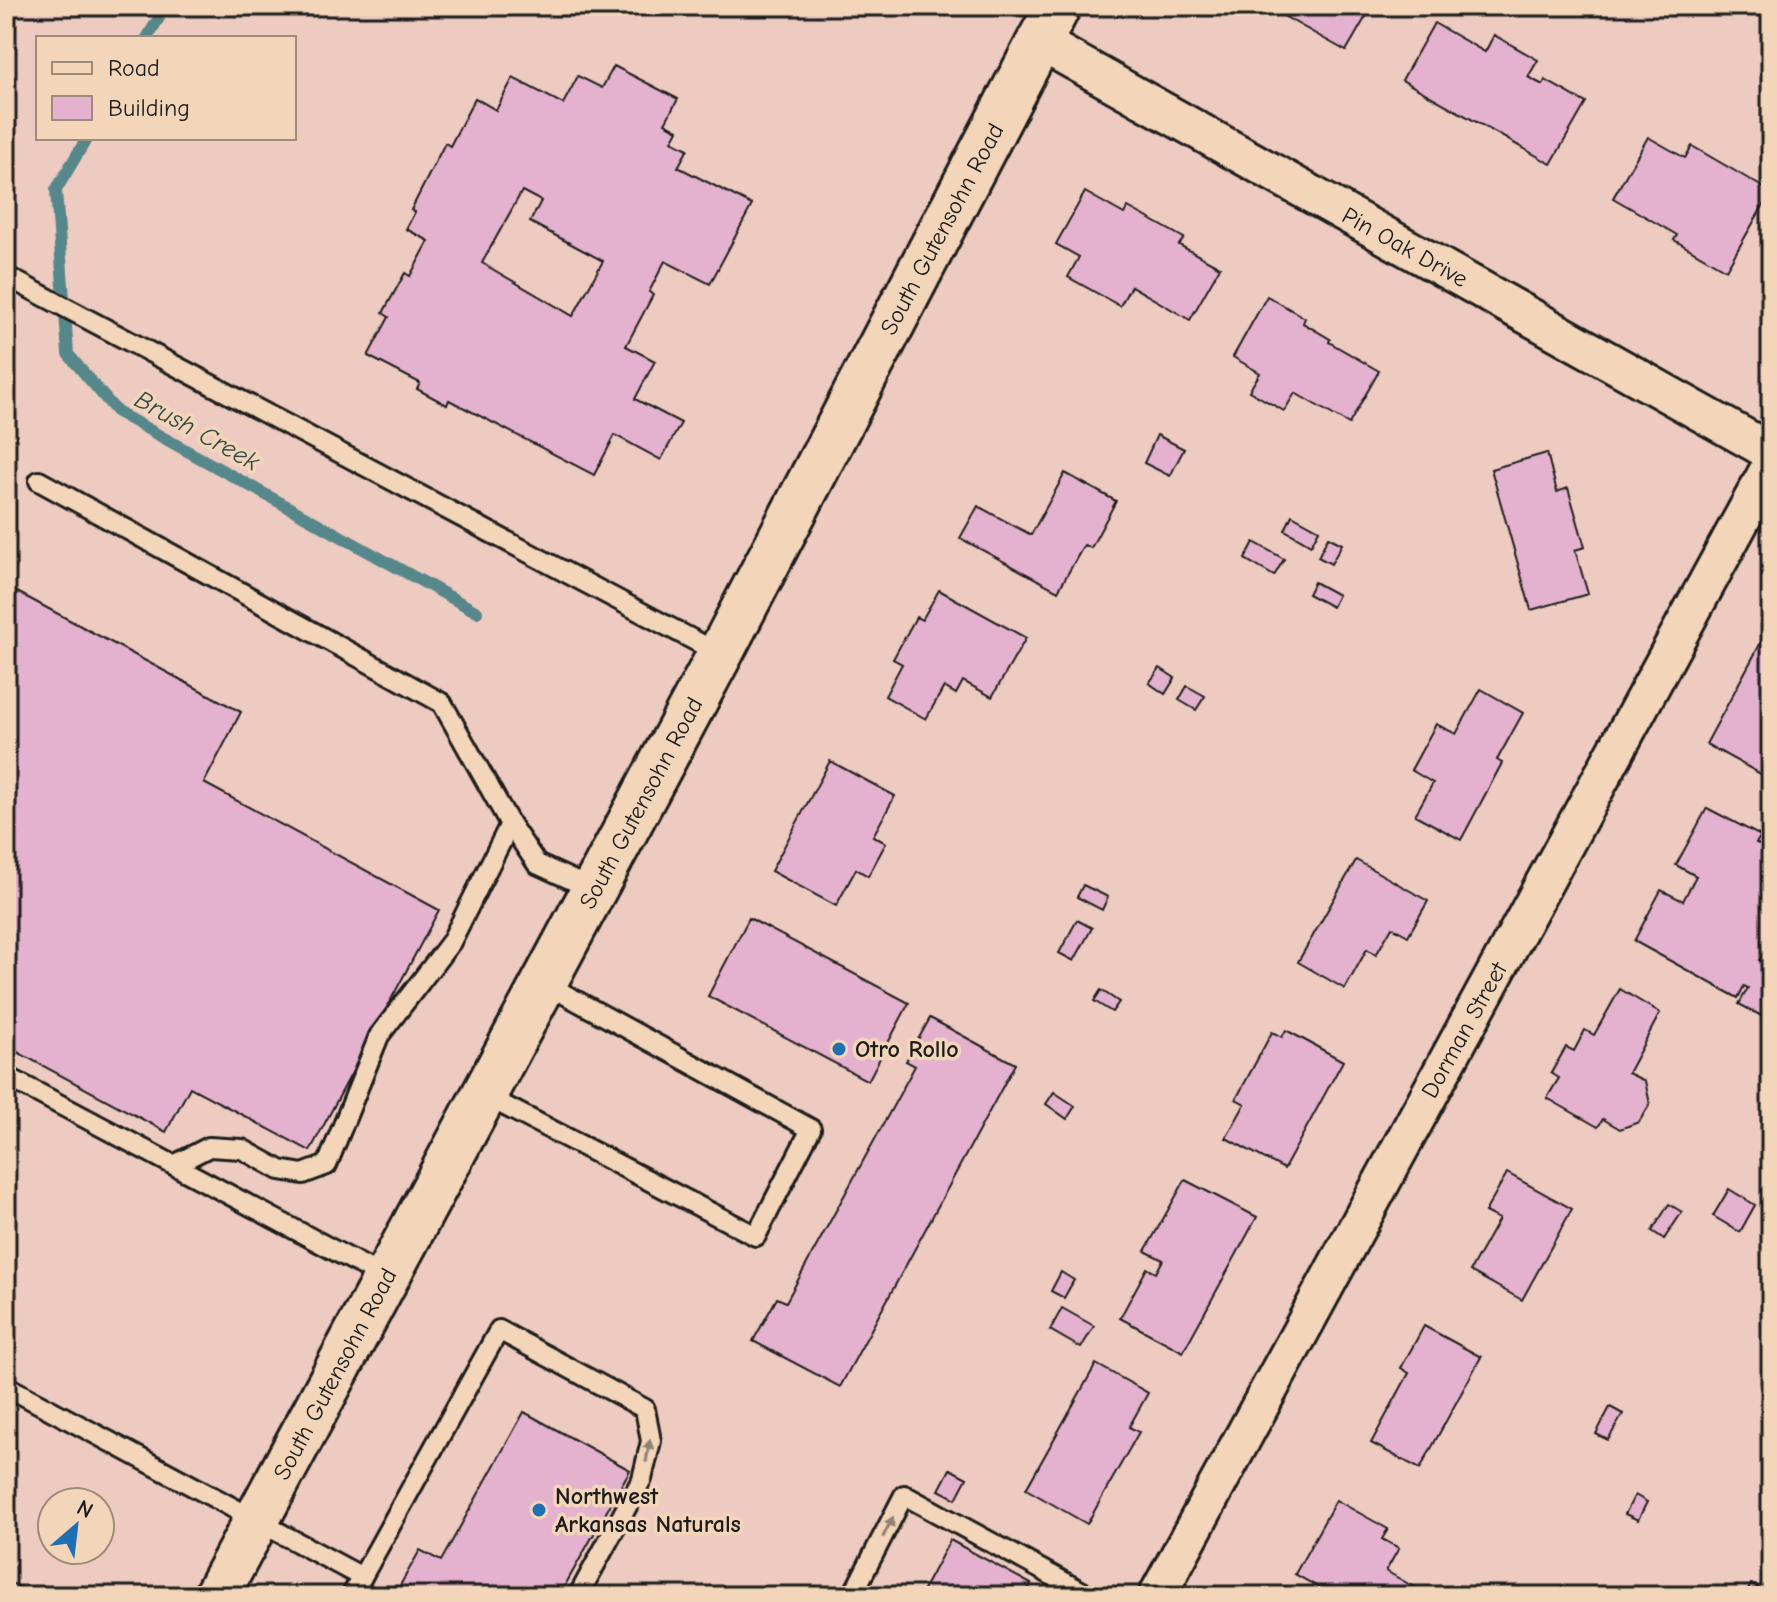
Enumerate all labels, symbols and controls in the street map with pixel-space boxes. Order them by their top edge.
legend [36,36,296,140]
text: Road [108,54,160,82]
text: Building [108,94,190,122]
street label: South Gutensohn Road [874,118,1010,340]
street label: Pin Oak Drive [1337,201,1473,293]
water label: Brush Creek [129,384,265,478]
street label: South Gutensohn Road [573,692,709,914]
street label: Dorman Street [1415,956,1513,1103]
place label: Otro Rollo [855,1035,959,1063]
marker: Otro Rollo [830,1040,848,1058]
street label: South Gutensohn Road [267,1263,403,1485]
one-way arrow [642,1438,654,1463]
place label: Northwest Arkansas Naturals [555,1482,741,1538]
north arrow [36,1486,116,1566]
text: N [72,1494,97,1524]
marker: Northwest Arkansas Naturals [530,1501,548,1519]
one-way arrow [881,1515,895,1538]

